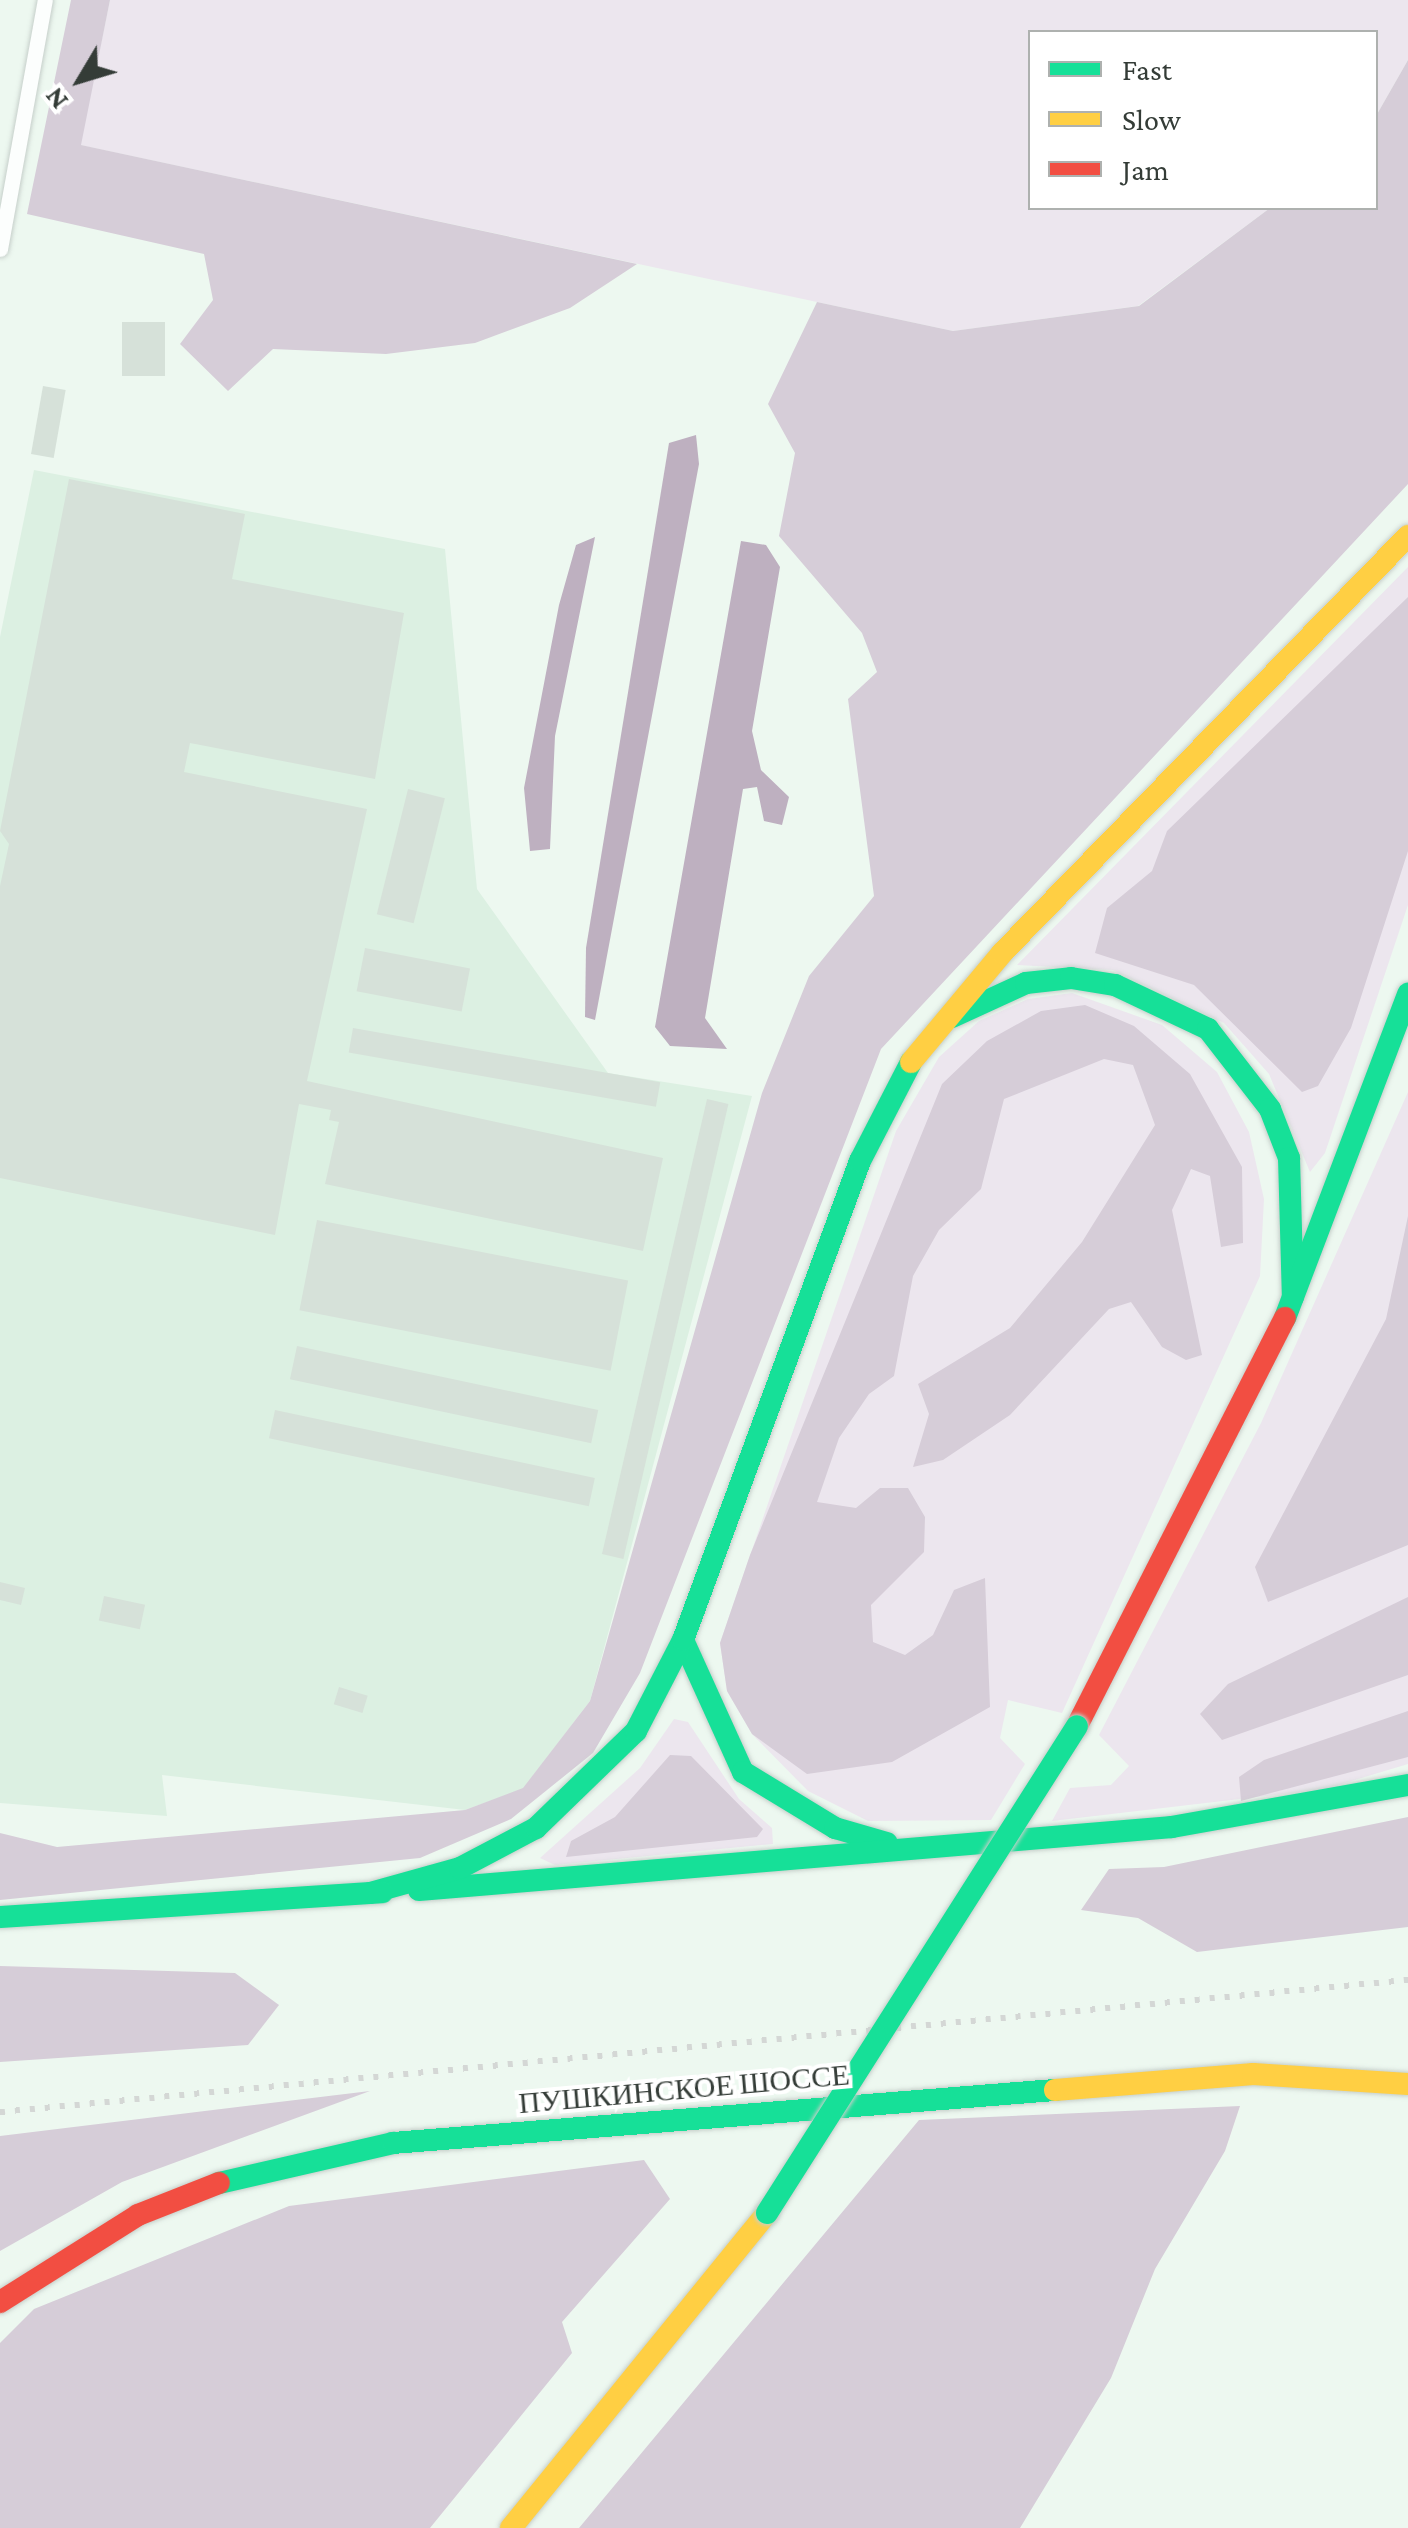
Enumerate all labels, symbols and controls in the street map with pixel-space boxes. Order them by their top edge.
north arrow [30,30,130,130]
legend [1028,30,1378,210]
text: Fast [1122,53,1172,86]
text: N [38,82,74,116]
text: Slow [1122,103,1181,136]
text: Jam [1122,153,1169,186]
street label: ПУШКИНСКОЕ ШОССЕ [517,2057,851,2121]

